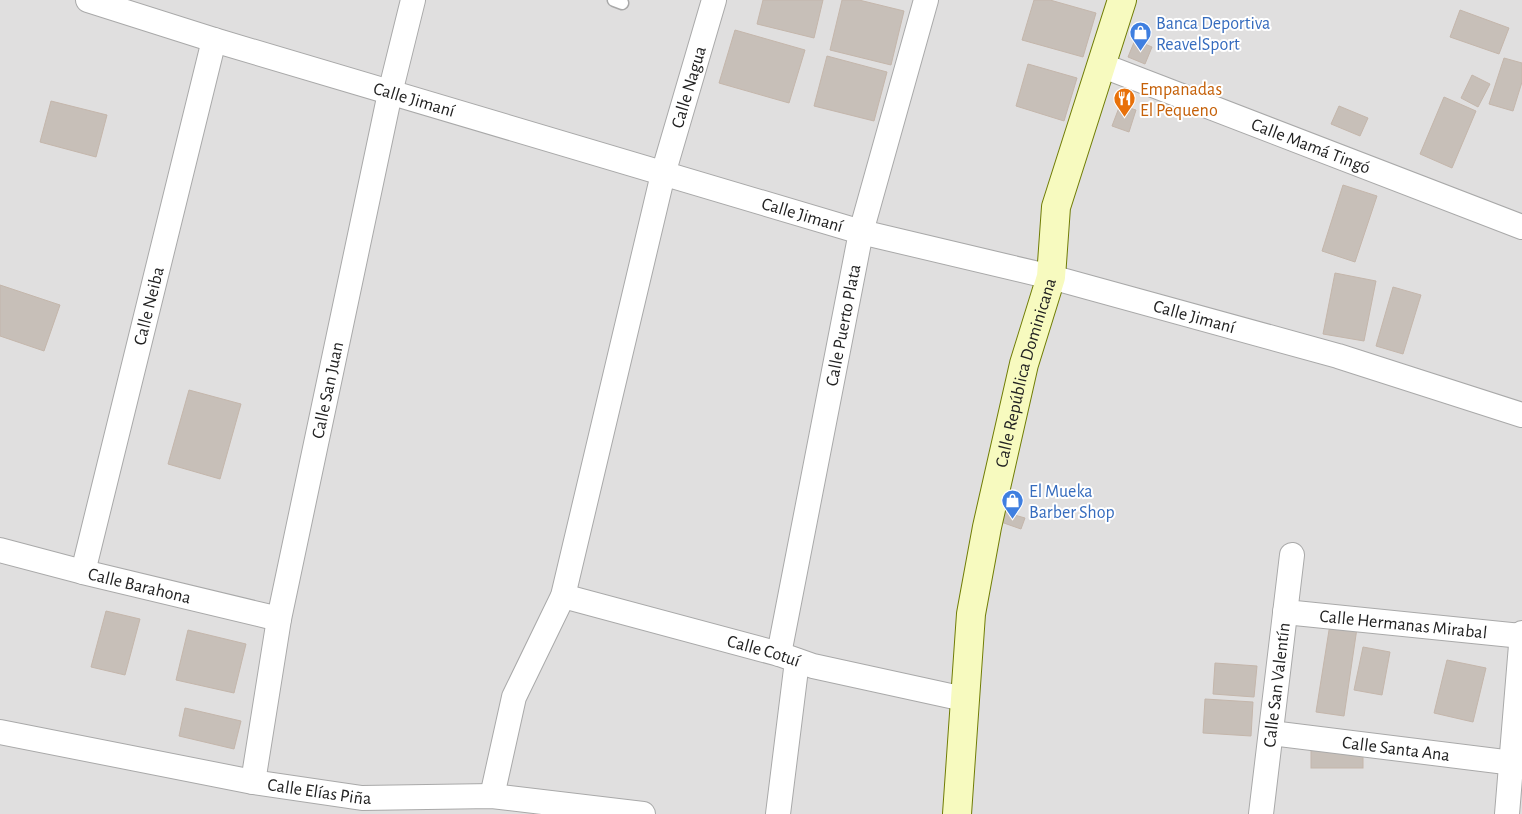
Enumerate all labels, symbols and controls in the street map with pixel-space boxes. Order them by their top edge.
place label: Banca Deportiva ReavelSport [1156,15,1270,54]
shop icon: Banca Deportiva ReavelSport [1128,21,1152,52]
street label: Calle Nagua [669,44,710,130]
street label: Calle Jimaní [371,80,457,121]
place label: Empanadas El Pequeno [1140,81,1222,120]
restaurant icon: Empanadas El Pequeno [1112,87,1136,118]
street label: Calle Mamá Tingó [1249,116,1373,178]
street label: Calle Jimaní [759,195,846,236]
street label: Calle Puerto Plata [823,263,865,388]
street label: Calle Neiba [131,265,168,347]
street label: Calle República Dominicana [993,276,1060,469]
street label: Calle Jimaní [1151,298,1238,337]
street label: Calle San Juan [309,340,347,440]
place label: El Mueka Barber Shop [1029,483,1115,522]
shop icon: El Mueka Barber Shop [1001,489,1025,520]
street label: Calle Barahona [86,565,193,608]
street label: Calle Hermanas Mirabal [1319,608,1488,642]
street label: Calle San Valentín [1261,622,1294,748]
street label: Calle Cotuí [725,632,803,671]
street label: Calle Santa Ana [1341,734,1451,765]
street label: Calle Elías Piña [266,776,371,808]

